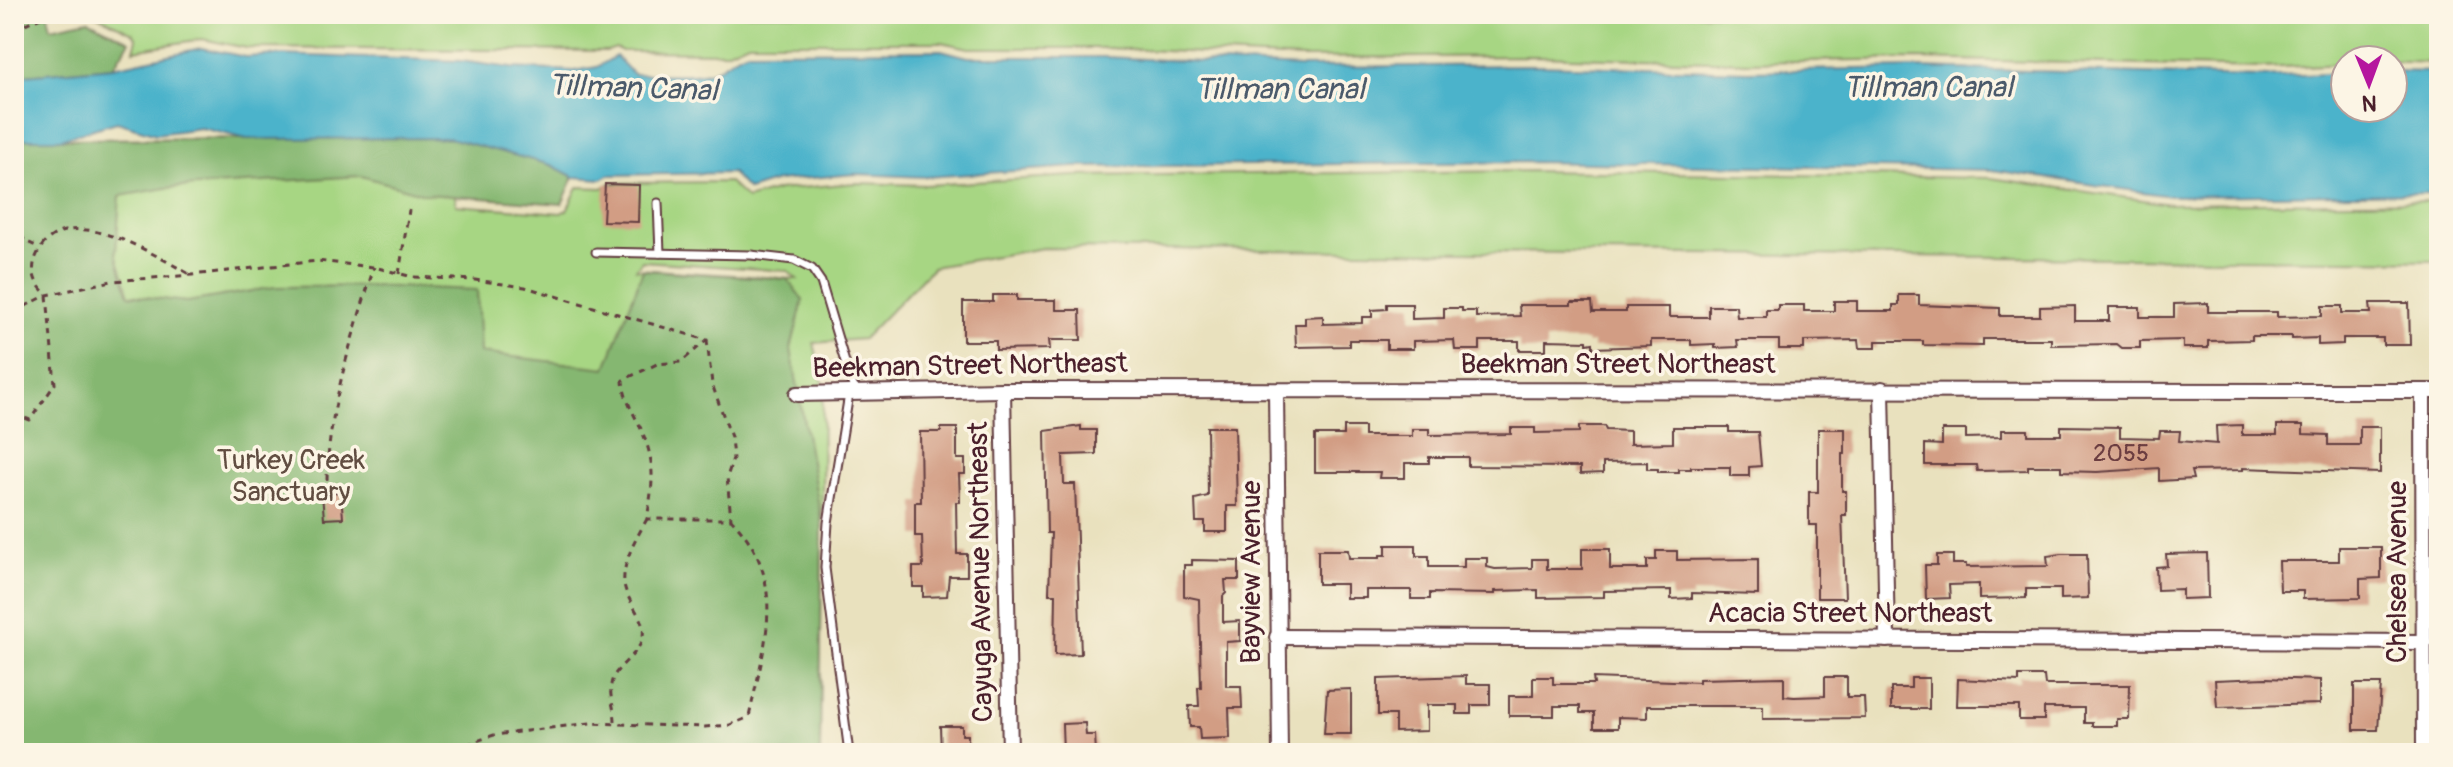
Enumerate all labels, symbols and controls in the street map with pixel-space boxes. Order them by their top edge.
north arrow [2329,44,2409,124]
water label: Tillman Canal [548,67,721,110]
water label: Tillman Canal [1843,69,2015,106]
water label: Tillman Canal [1195,71,1367,108]
text: N [2362,89,2377,117]
street label: Beekman Street Northeast [812,346,1129,386]
street label: Beekman Street Northeast [1460,347,1776,382]
street label: Cayuga Avenue Northeast [961,421,1001,723]
house number: 2055 [2093,439,2149,468]
park label: Turkey Creek Sanctuary [217,443,365,510]
street label: Bayview Avenue [1234,480,1269,664]
street label: Chelsea Avenue [2380,481,2415,663]
street label: Acacia Street Northeast [1708,596,1993,631]

